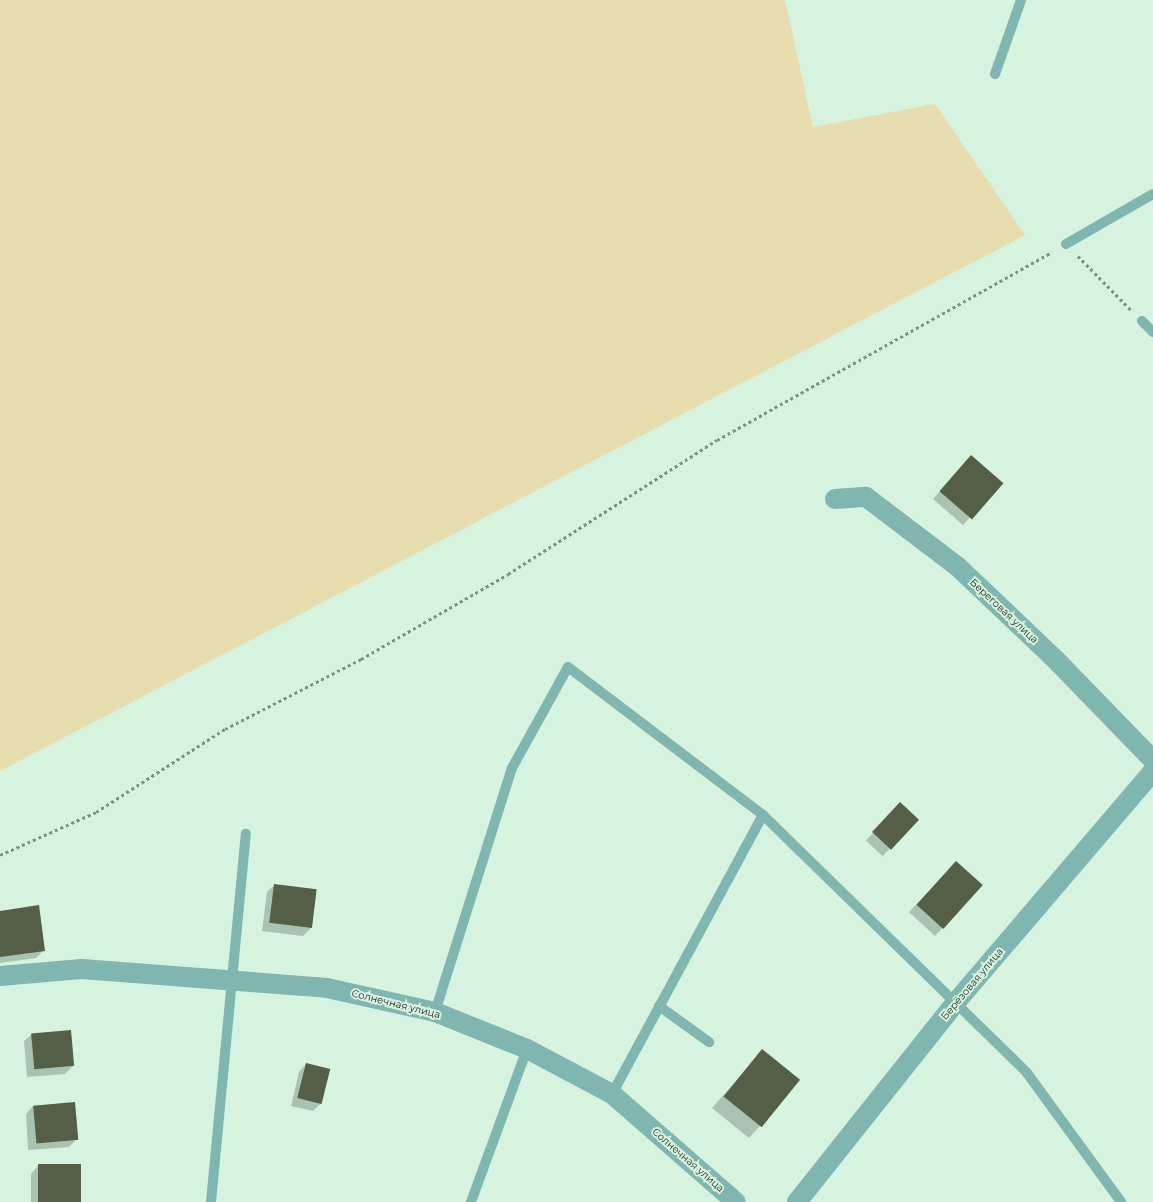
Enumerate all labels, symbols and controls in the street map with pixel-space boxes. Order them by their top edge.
street label: Береговая улица [967,576,1041,646]
street label: Берёзовая улица [938,946,1006,1022]
street label: Солнечная улица [350,987,442,1021]
street label: Солнечная улица [650,1126,726,1194]

